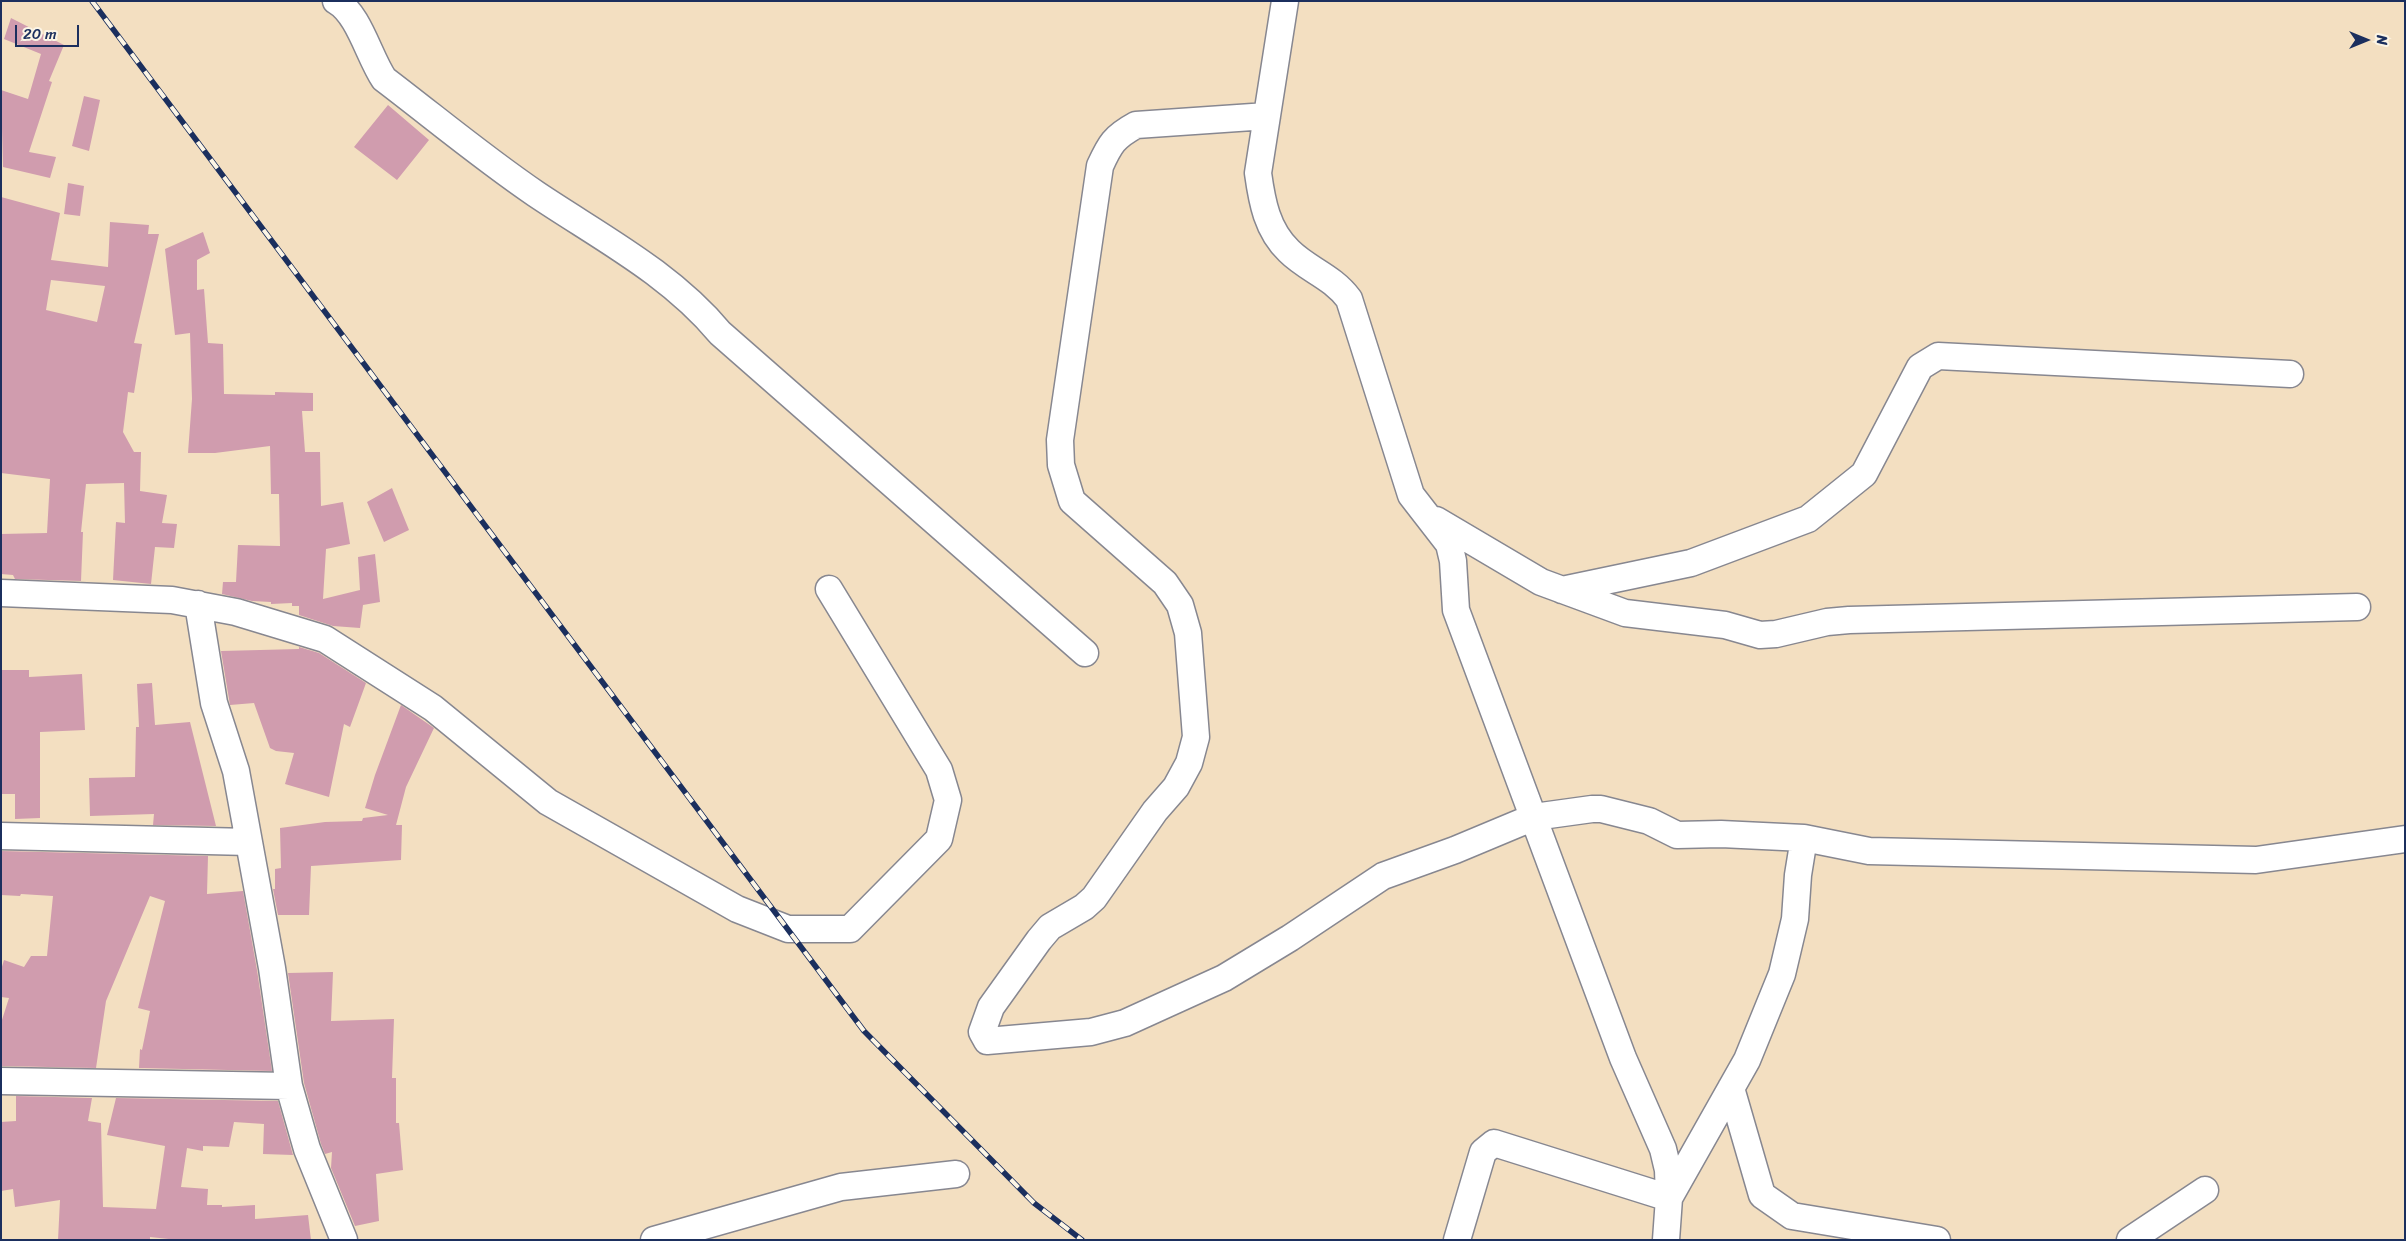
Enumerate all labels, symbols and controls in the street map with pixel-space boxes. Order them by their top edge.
scale bar [18,15,81,47]
north arrow [2341,15,2391,65]
text: 20 m [23,21,57,47]
text: N [2369,35,2394,45]

